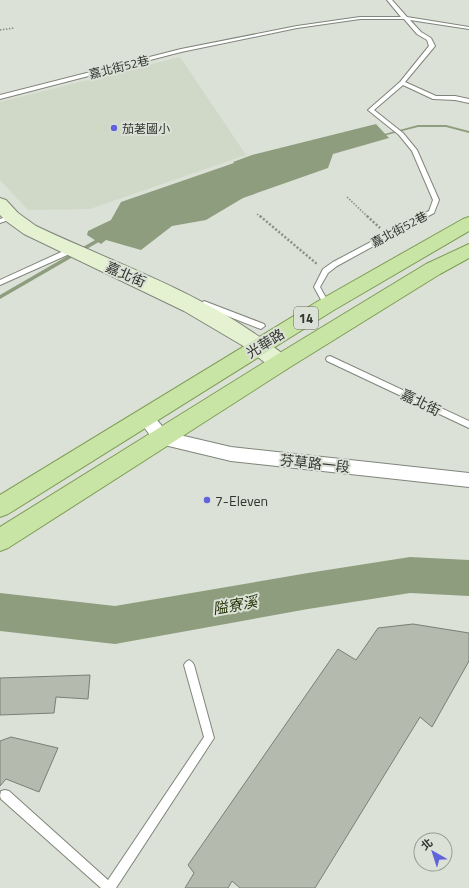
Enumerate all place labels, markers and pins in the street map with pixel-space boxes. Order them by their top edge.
place label: 茄荖國小 [122,119,170,138]
marker: 茄荖國小 [109,123,119,133]
place label: 7-Eleven [215,490,268,511]
marker: 7-Eleven [202,495,212,505]

